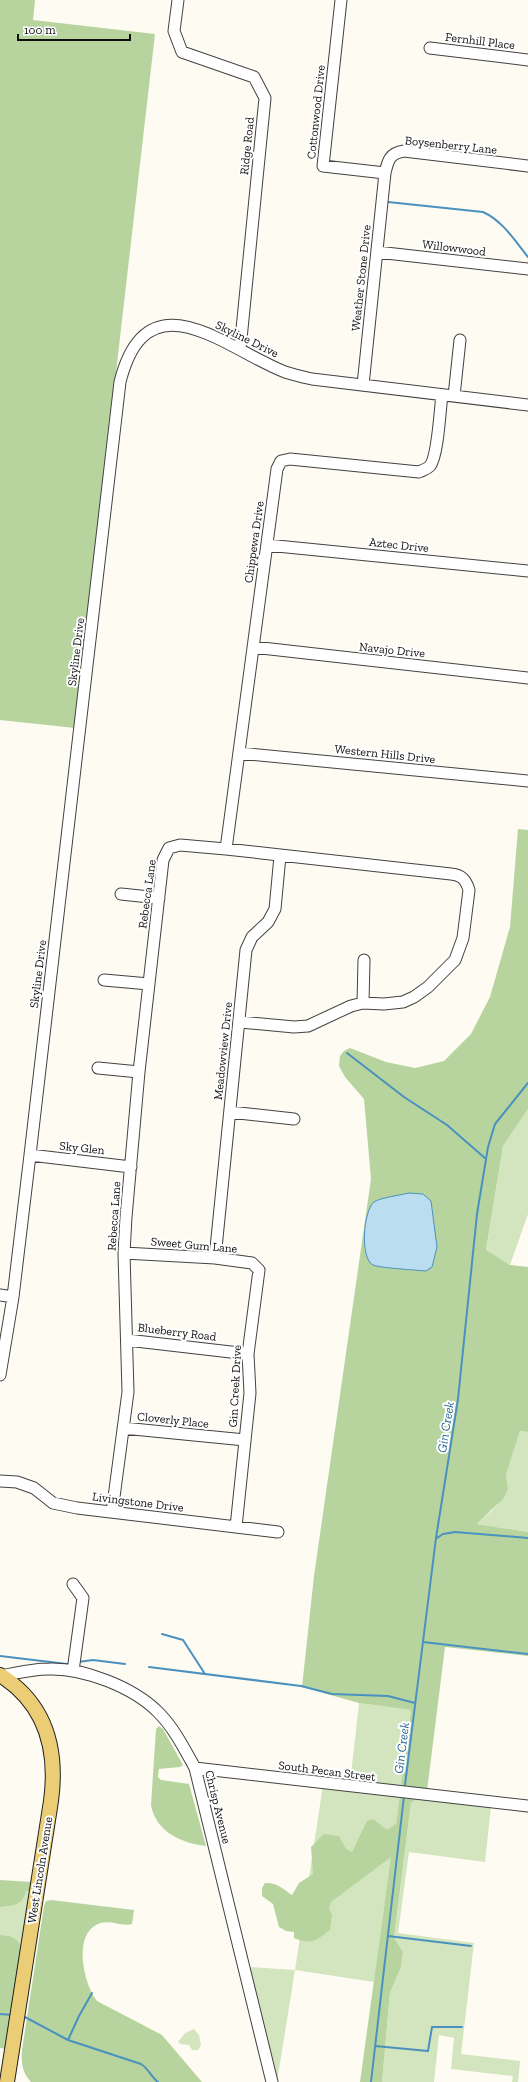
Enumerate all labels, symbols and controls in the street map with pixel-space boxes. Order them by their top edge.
scale bar [18,16,130,42]
text: 100 m [24,23,56,37]
street label: Fernhill Place [444,30,516,52]
street label: Cottonwood Drive [304,64,328,160]
street label: Ridge Road [237,116,257,176]
street label: Boysenberry Lane [404,133,498,157]
street label: Weather Stone Drive [348,224,374,332]
street label: Willowwood [421,237,487,259]
street label: Skyline Drive [213,318,281,360]
street label: Chippewa Drive [241,500,267,584]
street label: Aztec Drive [368,535,430,555]
street label: Skyline Drive [65,617,87,687]
street label: Navajo Drive [358,640,426,661]
street label: Western Hills Drive [334,742,436,766]
street label: Rebecca Lane [135,858,159,929]
street label: Skyline Drive [27,939,49,1009]
street label: Meadowview Drive [211,1001,235,1101]
street label: Sky Glen [59,1139,105,1157]
street label: Rebecca Lane [105,1181,123,1251]
street label: Sweet Gum Lane [150,1234,238,1256]
street label: Blueberry Road [137,1320,218,1344]
street label: Gin Creek Drive [226,1344,244,1428]
water label: Gin Creek [434,1400,457,1454]
street label: Cloverly Place [136,1409,210,1431]
street label: Livingstone Drive [91,1489,185,1515]
water label: Gin Creek [391,1721,412,1774]
street label: South Pecan Street [278,1758,377,1784]
street label: Chrisp Avenue [202,1769,234,1845]
street label: West Lincoln Avenue [25,1815,55,1924]

